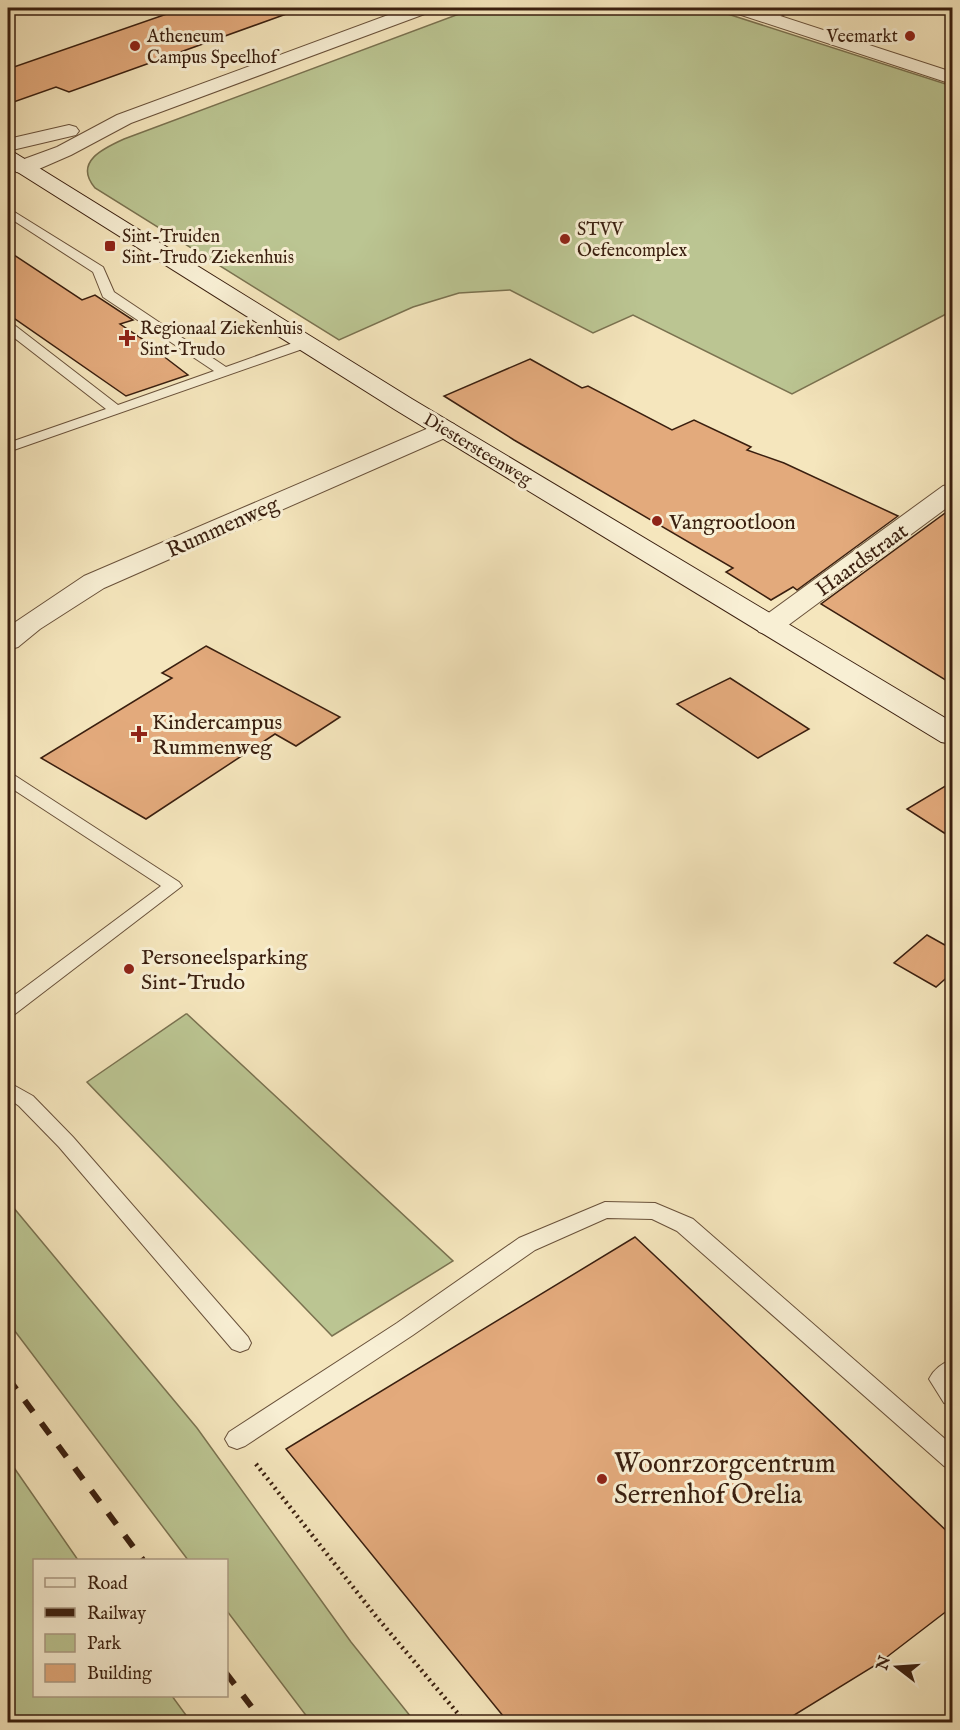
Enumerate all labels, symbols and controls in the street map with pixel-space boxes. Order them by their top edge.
place label: Atheneum Campus Speelhof [146,26,280,70]
place label: Veemarkt [826,26,898,49]
marker: Veemarkt [903,29,917,43]
marker: Atheneum Campus Speelhof [128,39,142,53]
place label: STVV Oefencomplex [577,219,688,263]
place label: Sint-Truiden Sint-Trudo Ziekenhuis [122,226,294,270]
marker: STVV Oefencomplex [558,232,572,246]
marker: Sint-Truiden Sint-Trudo Ziekenhuis [103,239,117,253]
place label: Regionaal Ziekenhuis Sint-Trudo [140,318,303,362]
marker: Regionaal Ziekenhuis Sint-Trudo [118,329,136,347]
street label: Diestersteenweg [419,409,536,492]
street label: Rummenweg [162,490,284,565]
place label: Vangrootloon [668,509,796,537]
marker: Vangrootloon [650,514,664,528]
street label: Haardstraat [810,517,914,604]
place label: Kindercampus Rummenweg [152,709,282,762]
marker: Kindercampus Rummenweg [130,725,148,743]
place label: Personeelsparking Sint-Trudo [141,944,309,997]
marker: Personeelsparking Sint-Trudo [122,962,136,976]
place label: Woonrzorgcentrum Serrenhof Orelia [614,1448,836,1513]
marker: Woonrzorgcentrum Serrenhof Orelia [595,1472,609,1486]
legend [33,1559,228,1697]
text: Road [87,1573,128,1596]
text: Railway [87,1603,146,1626]
text: Park [87,1633,122,1656]
north arrow [867,1637,927,1697]
text: N [873,1654,896,1674]
text: Building [87,1663,152,1686]

